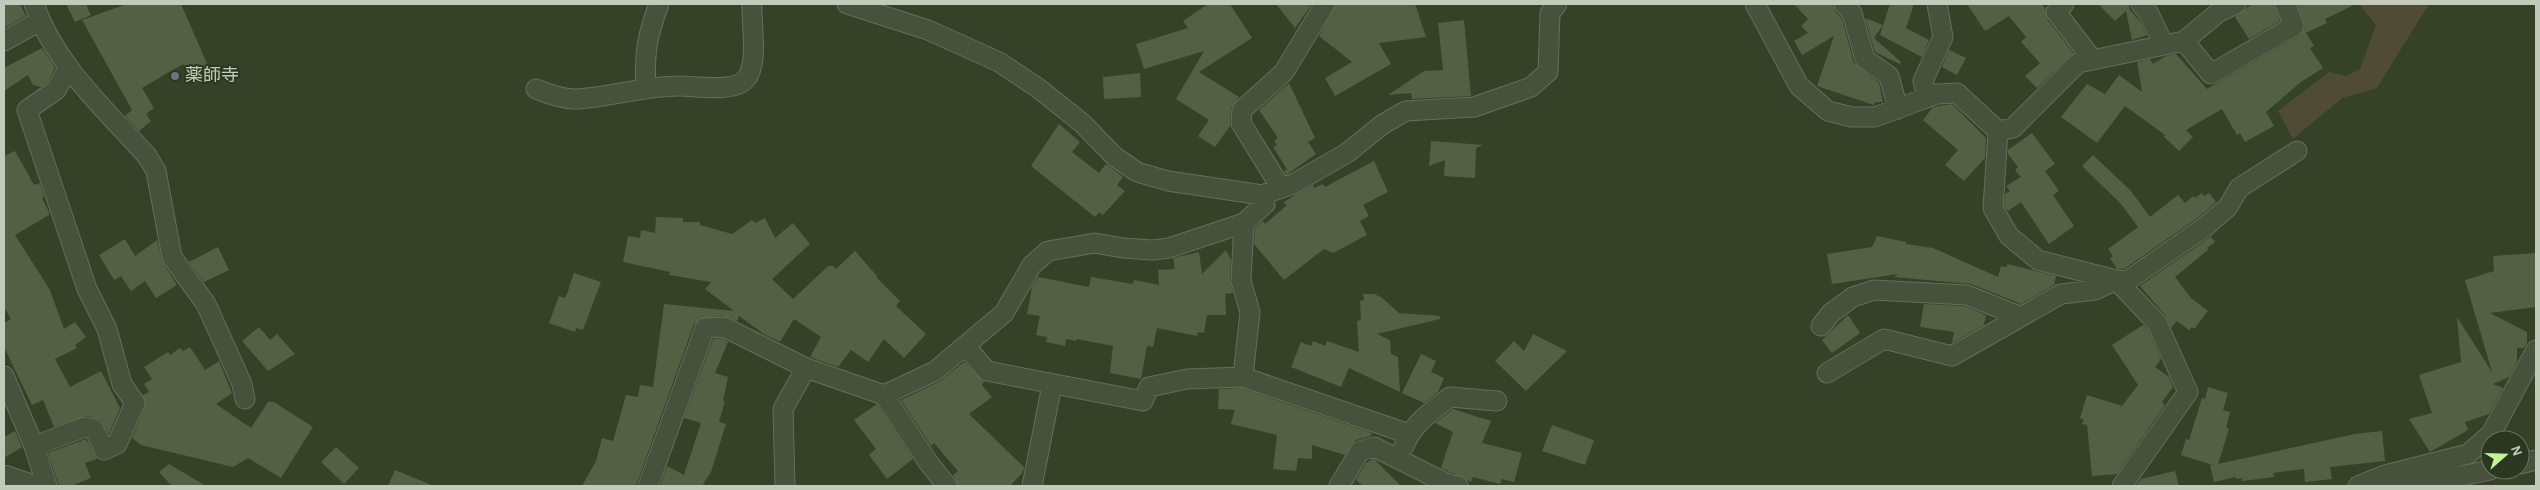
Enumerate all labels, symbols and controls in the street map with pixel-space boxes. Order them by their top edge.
place label: 薬師寺 [185,66,239,85]
marker: 薬師寺 [169,70,181,82]
north arrow [2480,430,2530,480]
text: N [2508,444,2525,458]

